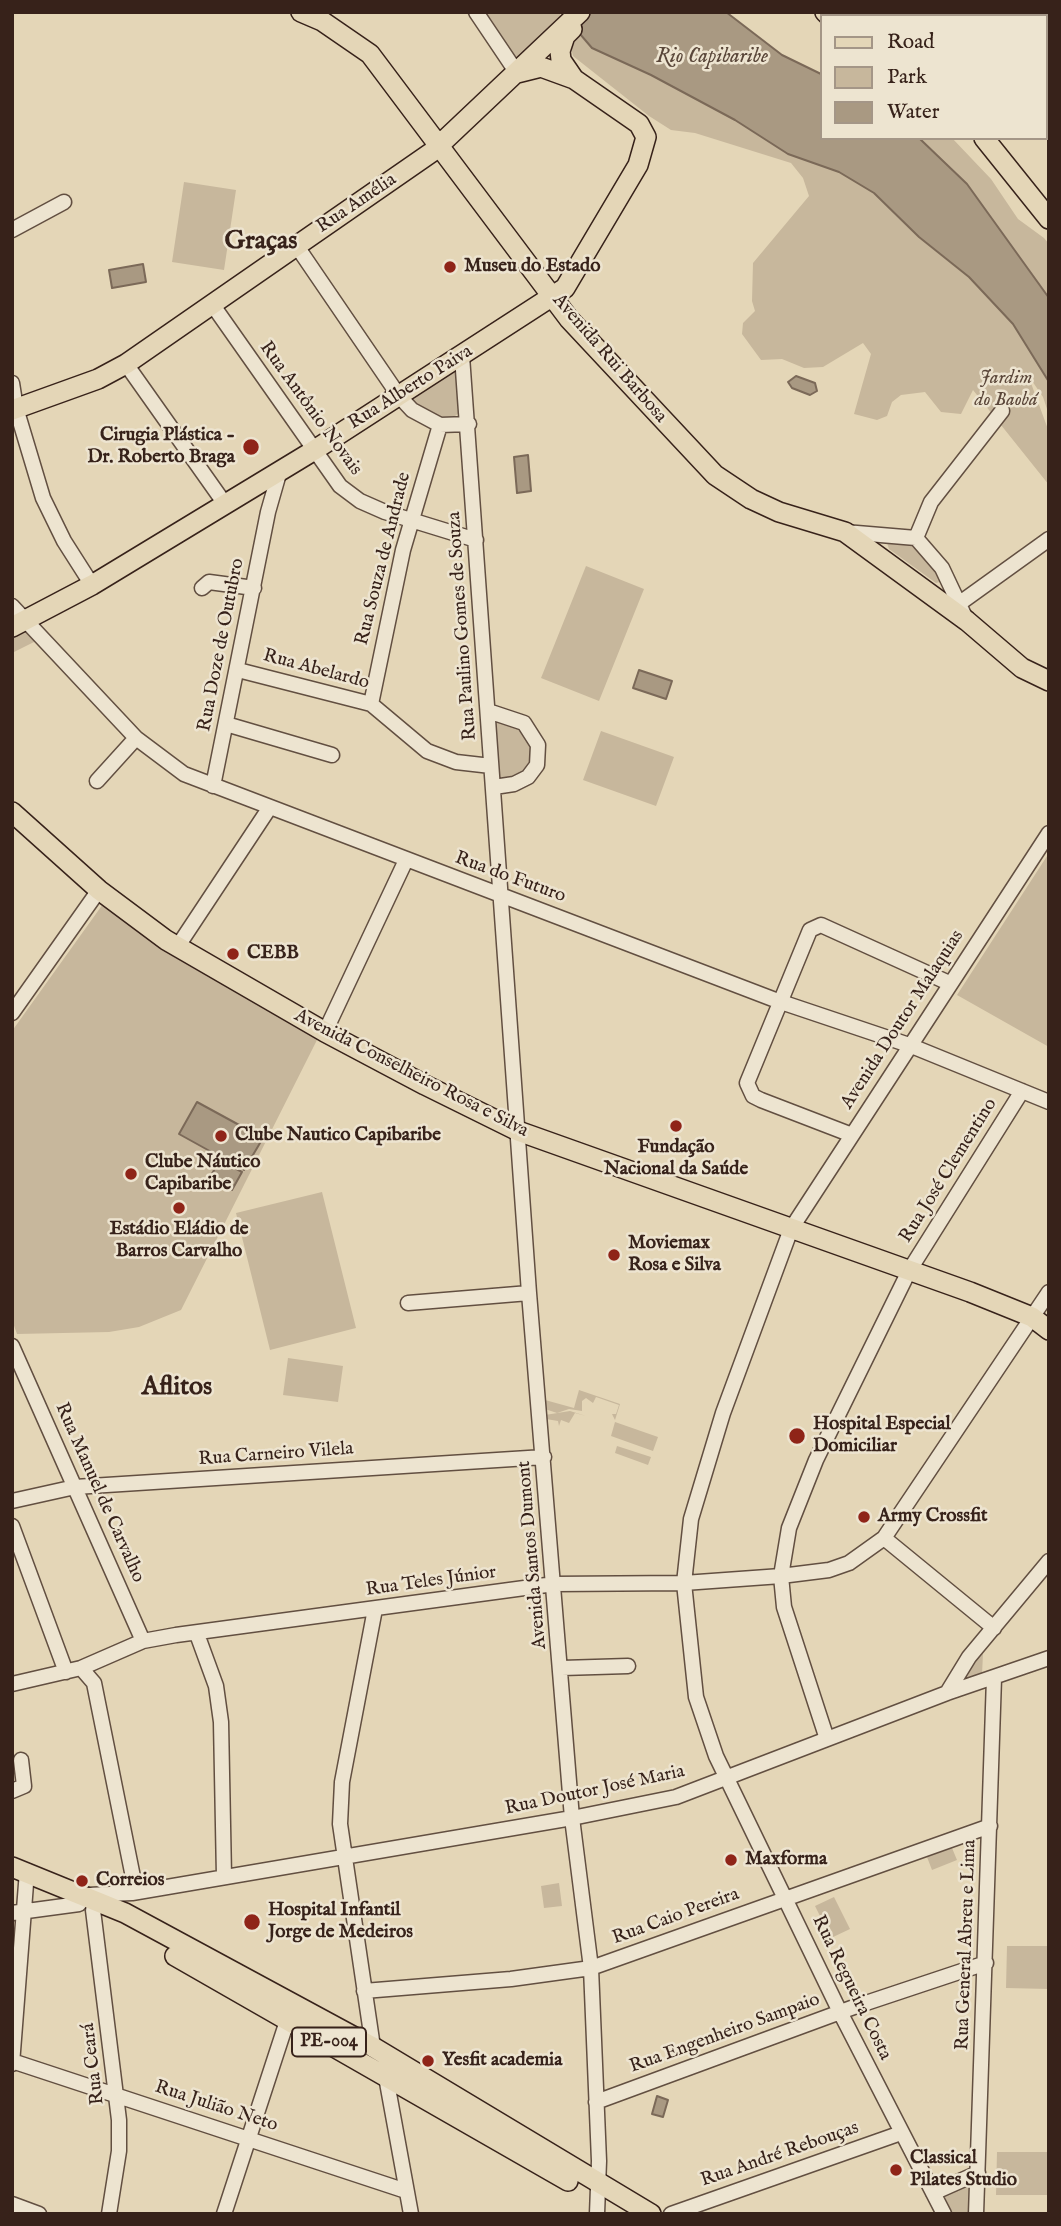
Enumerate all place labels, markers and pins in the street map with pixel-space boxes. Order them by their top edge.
place label: Museu do Estado [464,256,600,278]
marker: Museu do Estado [442,259,458,275]
place label: Cirugia Plástica - Dr. Roberto Braga [87,425,235,469]
marker: Cirugia Plástica - Dr. Roberto Braga [241,437,261,457]
place label: CEBB [247,943,299,965]
marker: CEBB [225,946,241,962]
marker: Fundação Nacional da Saúde [668,1118,684,1134]
place label: Clube Nautico Capibaribe [235,1125,441,1147]
marker: Clube Nautico Capibaribe [213,1128,229,1144]
place label: Fundação Nacional da Saúde [604,1137,748,1181]
place label: Clube Náutico Capibaribe [145,1152,260,1196]
marker: Clube Náutico Capibaribe [123,1166,139,1182]
marker: Estádio Eládio de Barros Carvalho [171,1200,187,1216]
place label: Estádio Eládio de Barros Carvalho [109,1219,249,1263]
place label: Moviemax Rosa e Silva [628,1233,721,1277]
marker: Moviemax Rosa e Silva [606,1247,622,1263]
place label: Hospital Especial Domiciliar [813,1414,951,1458]
marker: Hospital Especial Domiciliar [787,1426,807,1446]
place label: Army Crossfit [878,1506,988,1528]
marker: Army Crossfit [856,1509,872,1525]
place label: Maxforma [745,1849,827,1871]
marker: Maxforma [723,1852,739,1868]
place label: Correios [96,1870,164,1892]
marker: Correios [74,1873,90,1889]
place label: Hospital Infantil Jorge de Medeiros [268,1900,413,1944]
marker: Hospital Infantil Jorge de Medeiros [242,1912,262,1932]
place label: Yesfit academia [442,2050,562,2072]
marker: Yesfit academia [420,2053,436,2069]
place label: Classical Pilates Studio [910,2148,1017,2192]
marker: Classical Pilates Studio [888,2162,904,2178]

